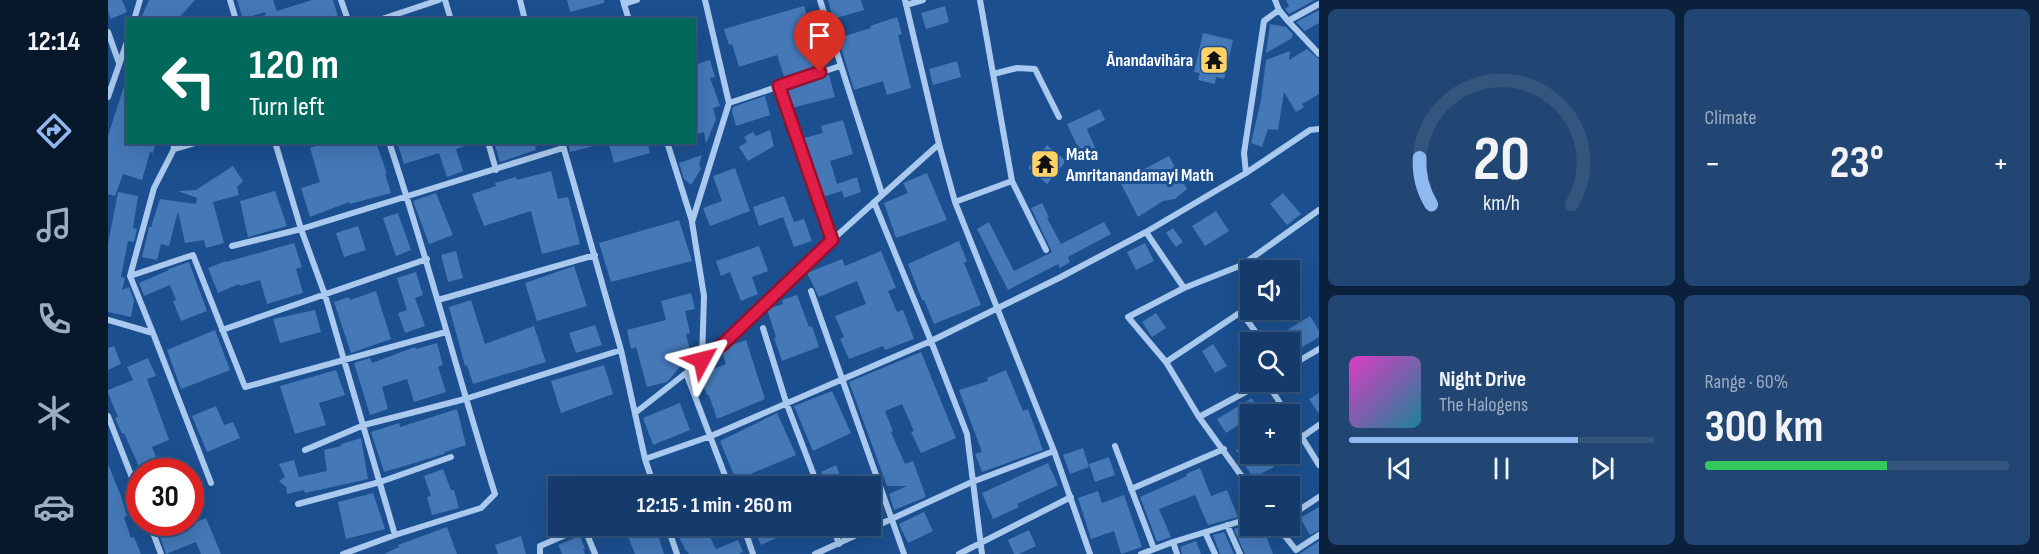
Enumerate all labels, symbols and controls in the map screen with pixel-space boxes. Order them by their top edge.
pin [794,10,845,72]
icon: arrive [803,19,836,52]
text: 12:14 [28,26,80,58]
text: 120 m [249,40,339,91]
icon: left [150,42,228,120]
temple icon: Ānandavihāra [1198,44,1230,76]
place label: Ānandavihāra [1106,50,1193,71]
text: Turn left [249,91,325,123]
text: Climate [1705,106,1757,130]
icon: directions [33,110,75,152]
text: 20 [1473,123,1530,198]
text: 23° [1830,136,1884,191]
place label: Mata Amritanandamayi Math [1065,144,1214,186]
text: − [1705,144,1721,184]
text: + [1993,144,2009,184]
temple icon: Mata Amritanandamayi Math [1029,148,1061,180]
text: km/h [1483,191,1520,216]
icon: music [33,204,75,246]
map controls [1240,260,1300,536]
button: sound [1240,260,1300,320]
icon: phone [33,298,75,340]
position arrow [670,328,734,392]
button: search [1240,332,1300,392]
text: Night Drive [1439,366,1526,393]
text: Range · 60% [1705,370,1788,394]
icon: climate [33,392,75,434]
text: The Halogens [1439,393,1528,417]
text: 300 km [1705,400,1823,455]
button: + [1240,404,1300,464]
icon: previous [1383,452,1416,485]
icon: pause [1485,452,1518,485]
icon: next [1586,452,1619,485]
speed limit sign: 30 [126,458,204,536]
button: − [1240,476,1300,536]
icon: car [33,486,75,528]
text: 12:15 · 1 min · 260 m [637,492,792,519]

